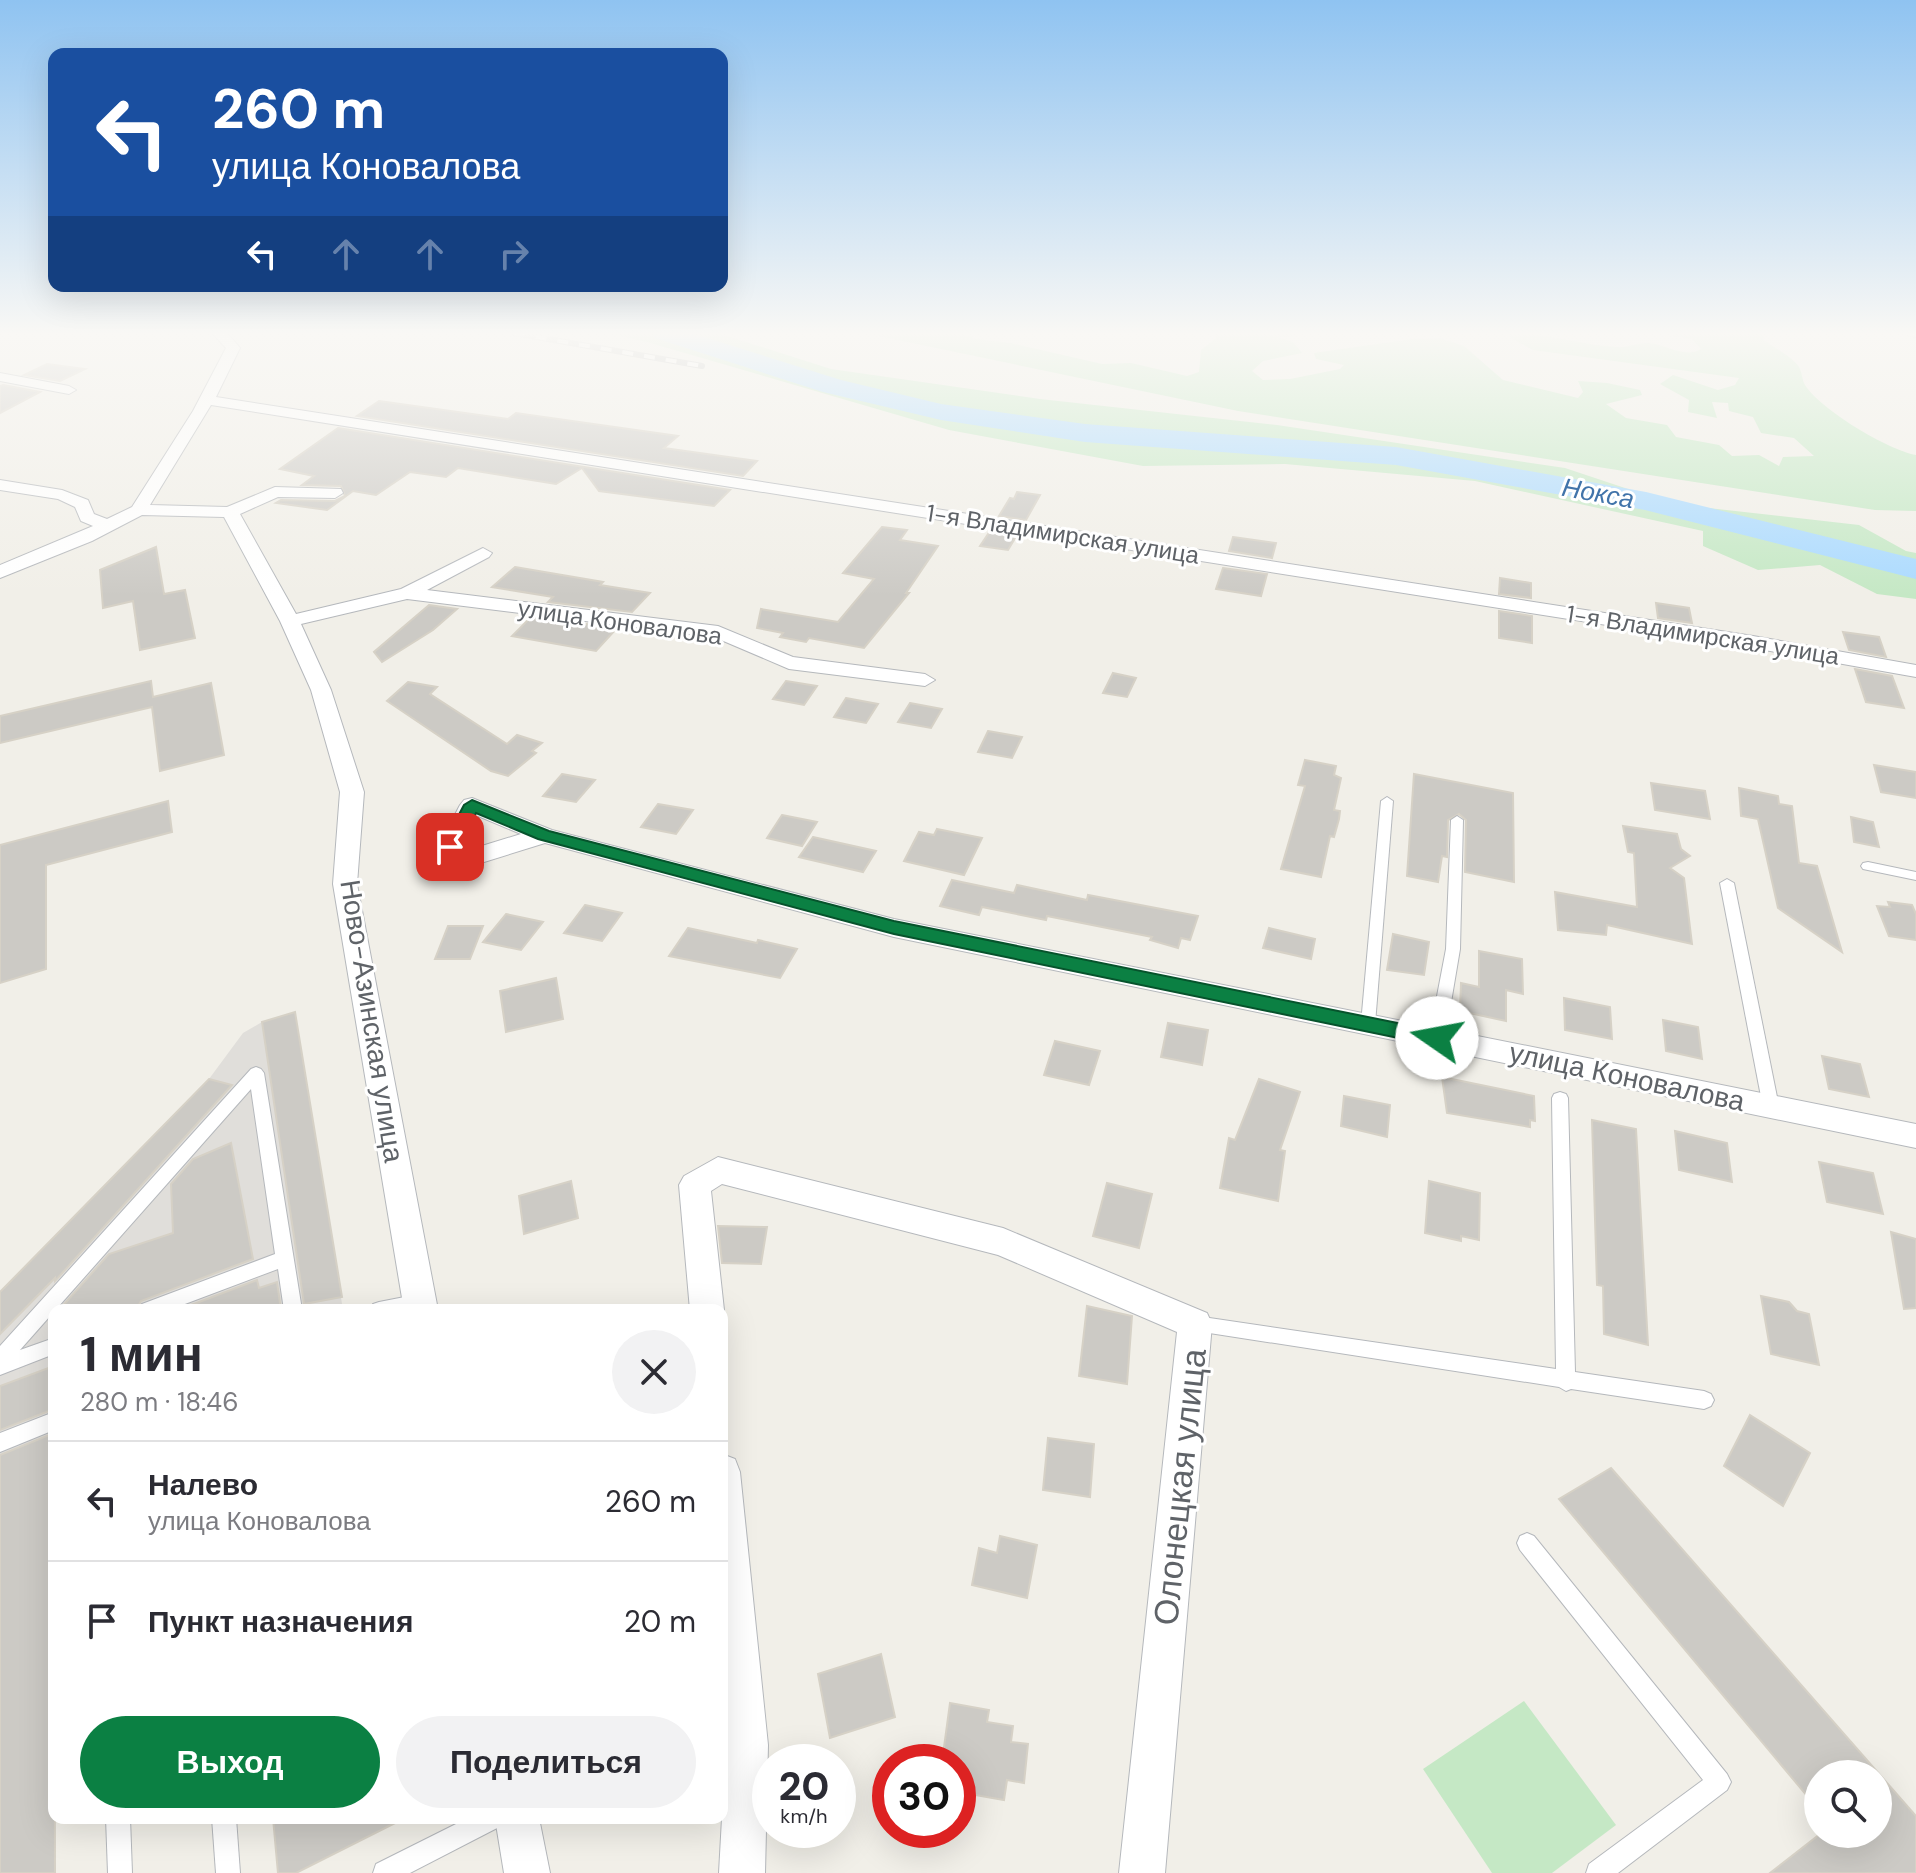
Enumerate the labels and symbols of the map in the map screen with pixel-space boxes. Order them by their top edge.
water label: Нокса [1559,470,1637,516]
street label: 1-я Владимирская улица [924,497,1202,571]
street label: улица Коновалова [516,592,725,652]
street label: 1-я Владимирская улица [1564,598,1842,672]
pin [416,813,484,881]
street label: Ново-Азинская улица [331,877,413,1165]
position arrow [1395,996,1479,1080]
street label: улица Коновалова [1506,1034,1749,1120]
street label: Олонецкая улица [1143,1346,1217,1627]
speed limit sign: 30 [872,1744,976,1848]

